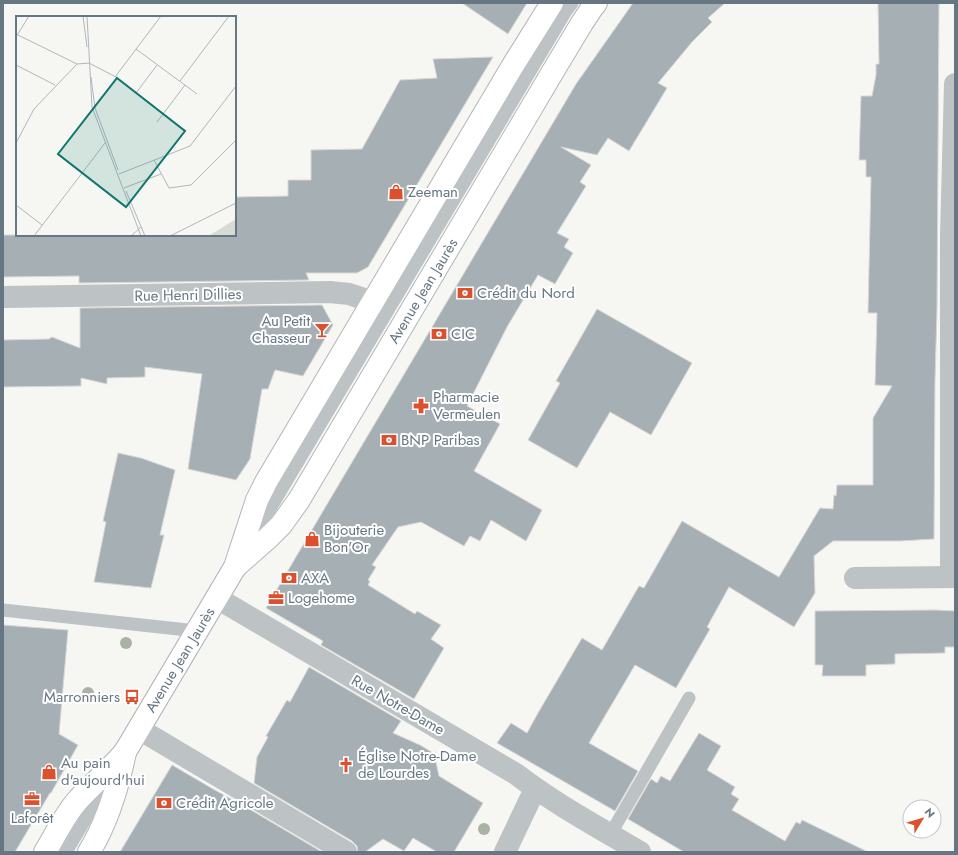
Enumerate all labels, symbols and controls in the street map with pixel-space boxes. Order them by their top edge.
inset map [16,16,236,236]
place label: Zeeman [408,181,458,203]
shop icon: Zeeman [387,183,405,201]
street label: Avenue Jean Jaurès [383,234,463,348]
place label: Crédit du Nord [477,282,575,304]
street label: Rue Henri Dillies [134,283,242,307]
bank icon: Crédit du Nord [456,284,474,302]
place label: Au Petit Chasseur [252,310,311,349]
bar icon: Au Petit Chasseur [313,321,331,339]
place label: CIC [451,323,475,345]
bank icon: CIC [430,325,448,343]
place label: Pharmacie Vermeulen [433,386,501,425]
pharmacy icon: Pharmacie Vermeulen [412,397,430,415]
place label: BNP Paribas [401,429,480,451]
bank icon: BNP Paribas [380,431,398,449]
place label: Bijouterie Bon'Or [324,519,384,558]
shop icon: Bijouterie Bon'Or [303,530,321,548]
place label: AXA [301,567,329,589]
bank icon: AXA [280,569,298,587]
place label: Logehome [288,587,355,609]
office icon: Logehome [267,589,285,607]
street label: Avenue Jean Jaurès [140,603,220,717]
street label: Rue Notre-Dame [347,669,449,741]
place label: Marronniers [44,686,120,708]
bus stop icon: Marronniers [123,688,141,706]
place label: Église Notre-Dame de Lourdes [358,745,477,784]
place label: Au pain d'aujourd'hui [61,752,145,791]
church icon: Église Notre-Dame de Lourdes [337,756,355,774]
shop icon: Au pain d'aujourd'hui [40,763,58,781]
office icon: Laforêt [23,790,41,808]
place label: Crédit Agricole [176,792,274,814]
bank icon: Crédit Agricole [155,794,173,812]
north arrow [902,799,942,839]
text: N [921,804,939,821]
place label: Laforêt [11,807,54,829]

